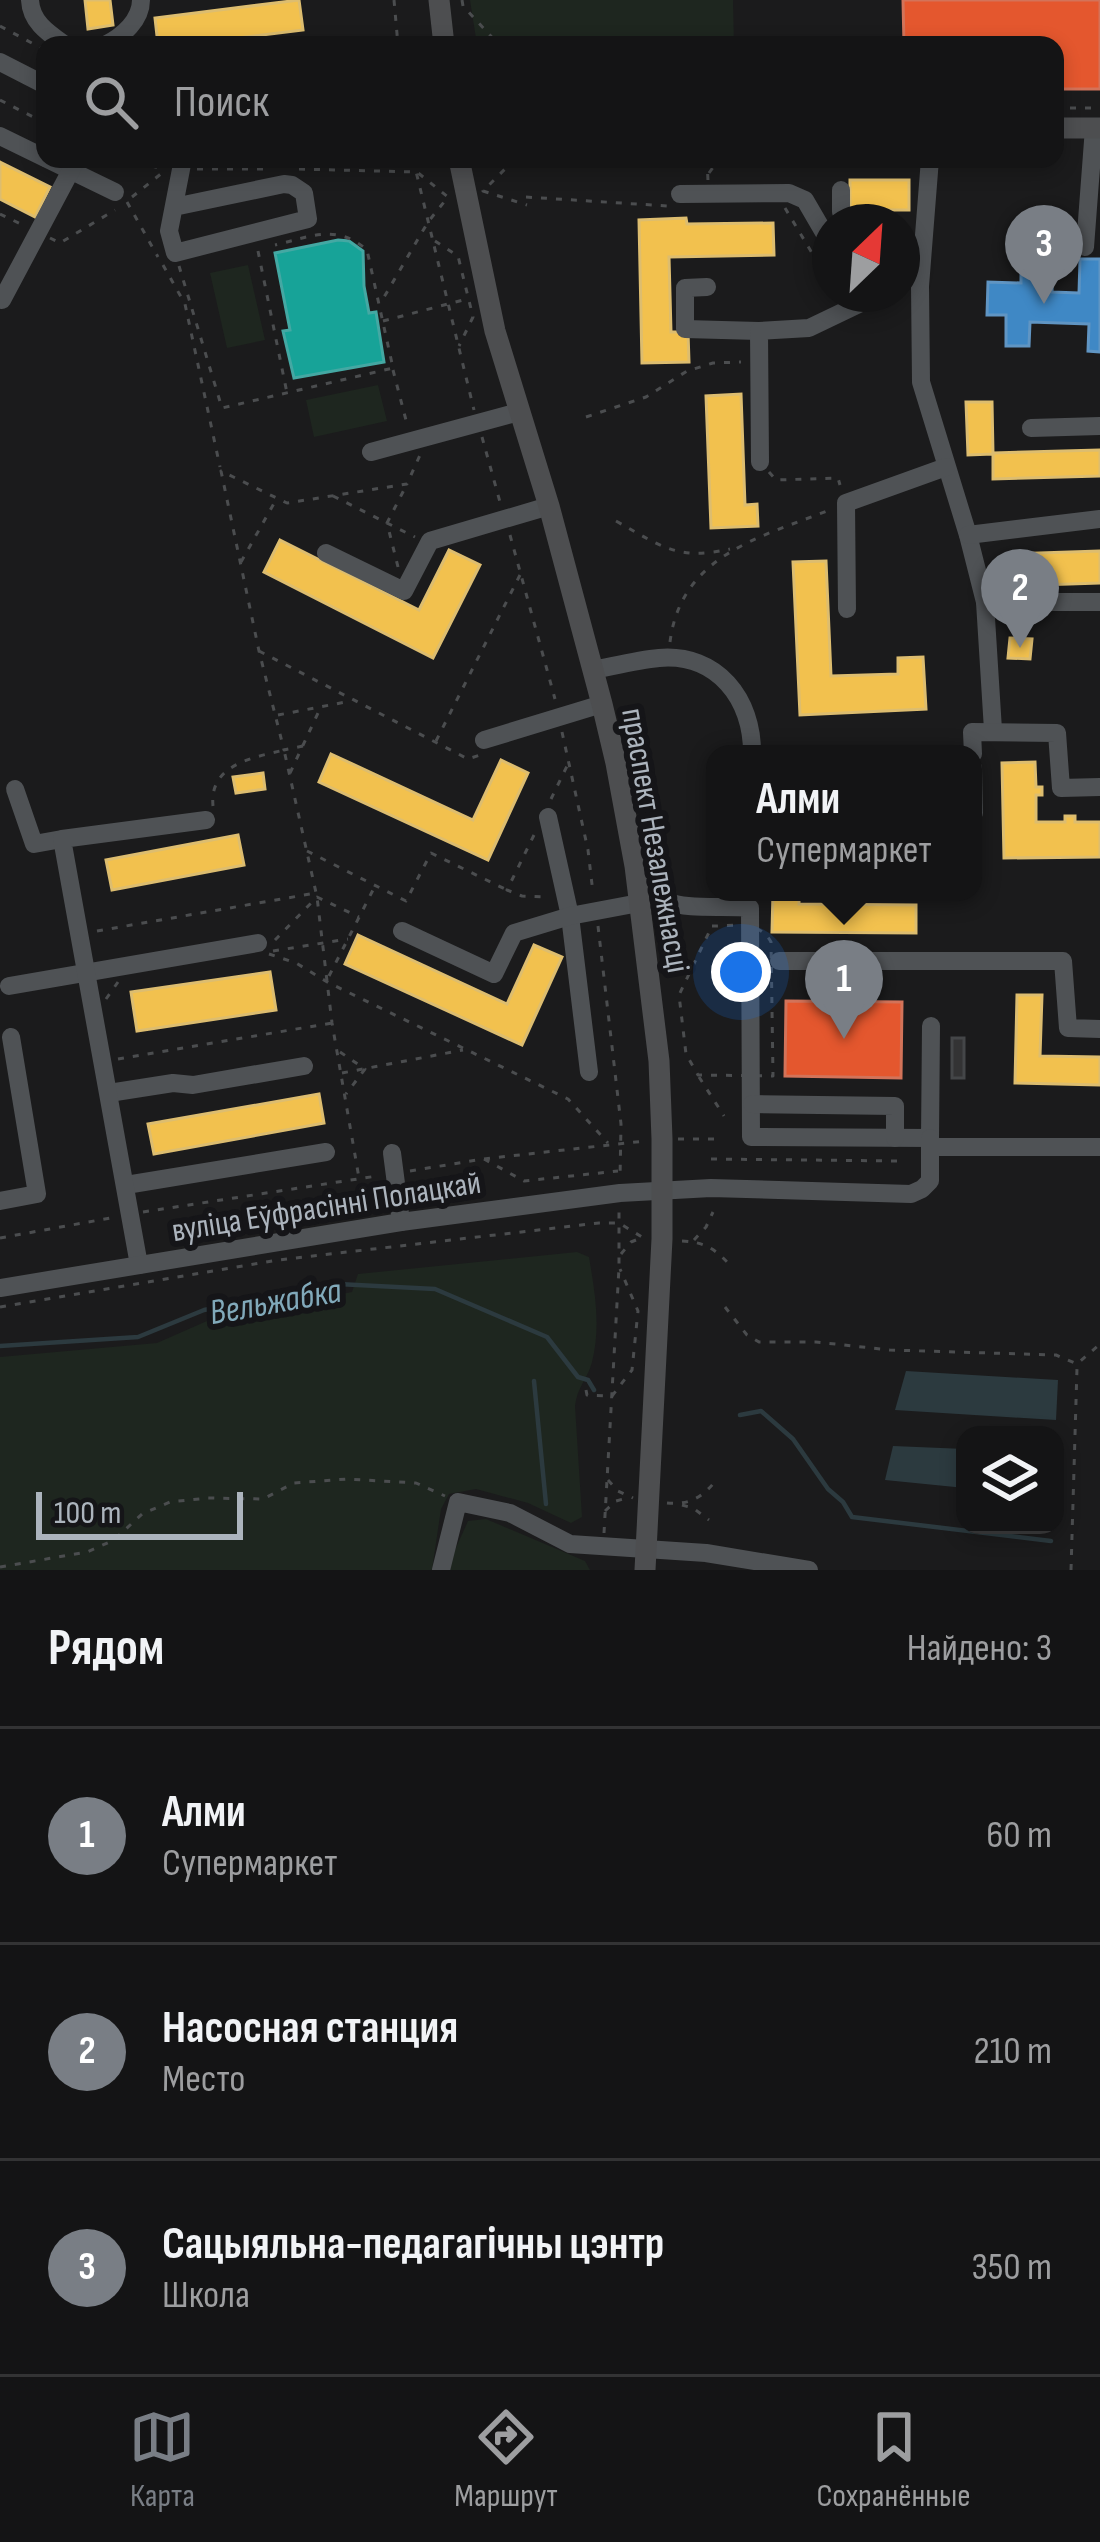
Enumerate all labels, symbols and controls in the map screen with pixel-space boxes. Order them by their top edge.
search box [36,36,1064,168]
icon: search [78,69,144,135]
text: Поиск [174,75,269,130]
north arrow [812,204,920,312]
pin: 3 [1005,205,1083,304]
pin: 2 [981,549,1059,648]
street label: праспект Незалежнасці [612,705,698,976]
popup [706,745,982,901]
text: Алми [756,772,840,827]
text: Супермаркет [756,827,932,874]
pin: 1 [805,940,883,1039]
your location [711,942,771,1002]
street label: вуліца Еўфрасінні Полацкай [169,1163,484,1251]
water label: Вельжабка [206,1270,345,1335]
map controls [956,1426,1064,1534]
button: layers [956,1426,1064,1534]
scale bar [36,1486,243,1539]
text: 100 m [54,1493,121,1533]
text: Рядом [48,1618,164,1679]
text: Найдено: 3 [907,1625,1052,1672]
text: Алми [162,1785,246,1840]
text: 1 [79,1812,95,1859]
text: 60 m [986,1812,1052,1859]
text: Супермаркет [162,1840,337,1887]
text: Насосная станция [162,2001,458,2056]
text: 2 [78,2028,96,2075]
text: 210 m [974,2028,1052,2075]
text: Место [162,2056,246,2103]
text: Сацыяльна-педагагічны цэнтр [162,2217,664,2272]
text: 3 [78,2244,96,2291]
text: 350 m [971,2244,1052,2291]
text: Школа [162,2272,250,2319]
tab: Карта [129,2404,195,2516]
tab: Маршрут [454,2404,558,2516]
tab: Сохранённые [817,2404,971,2516]

